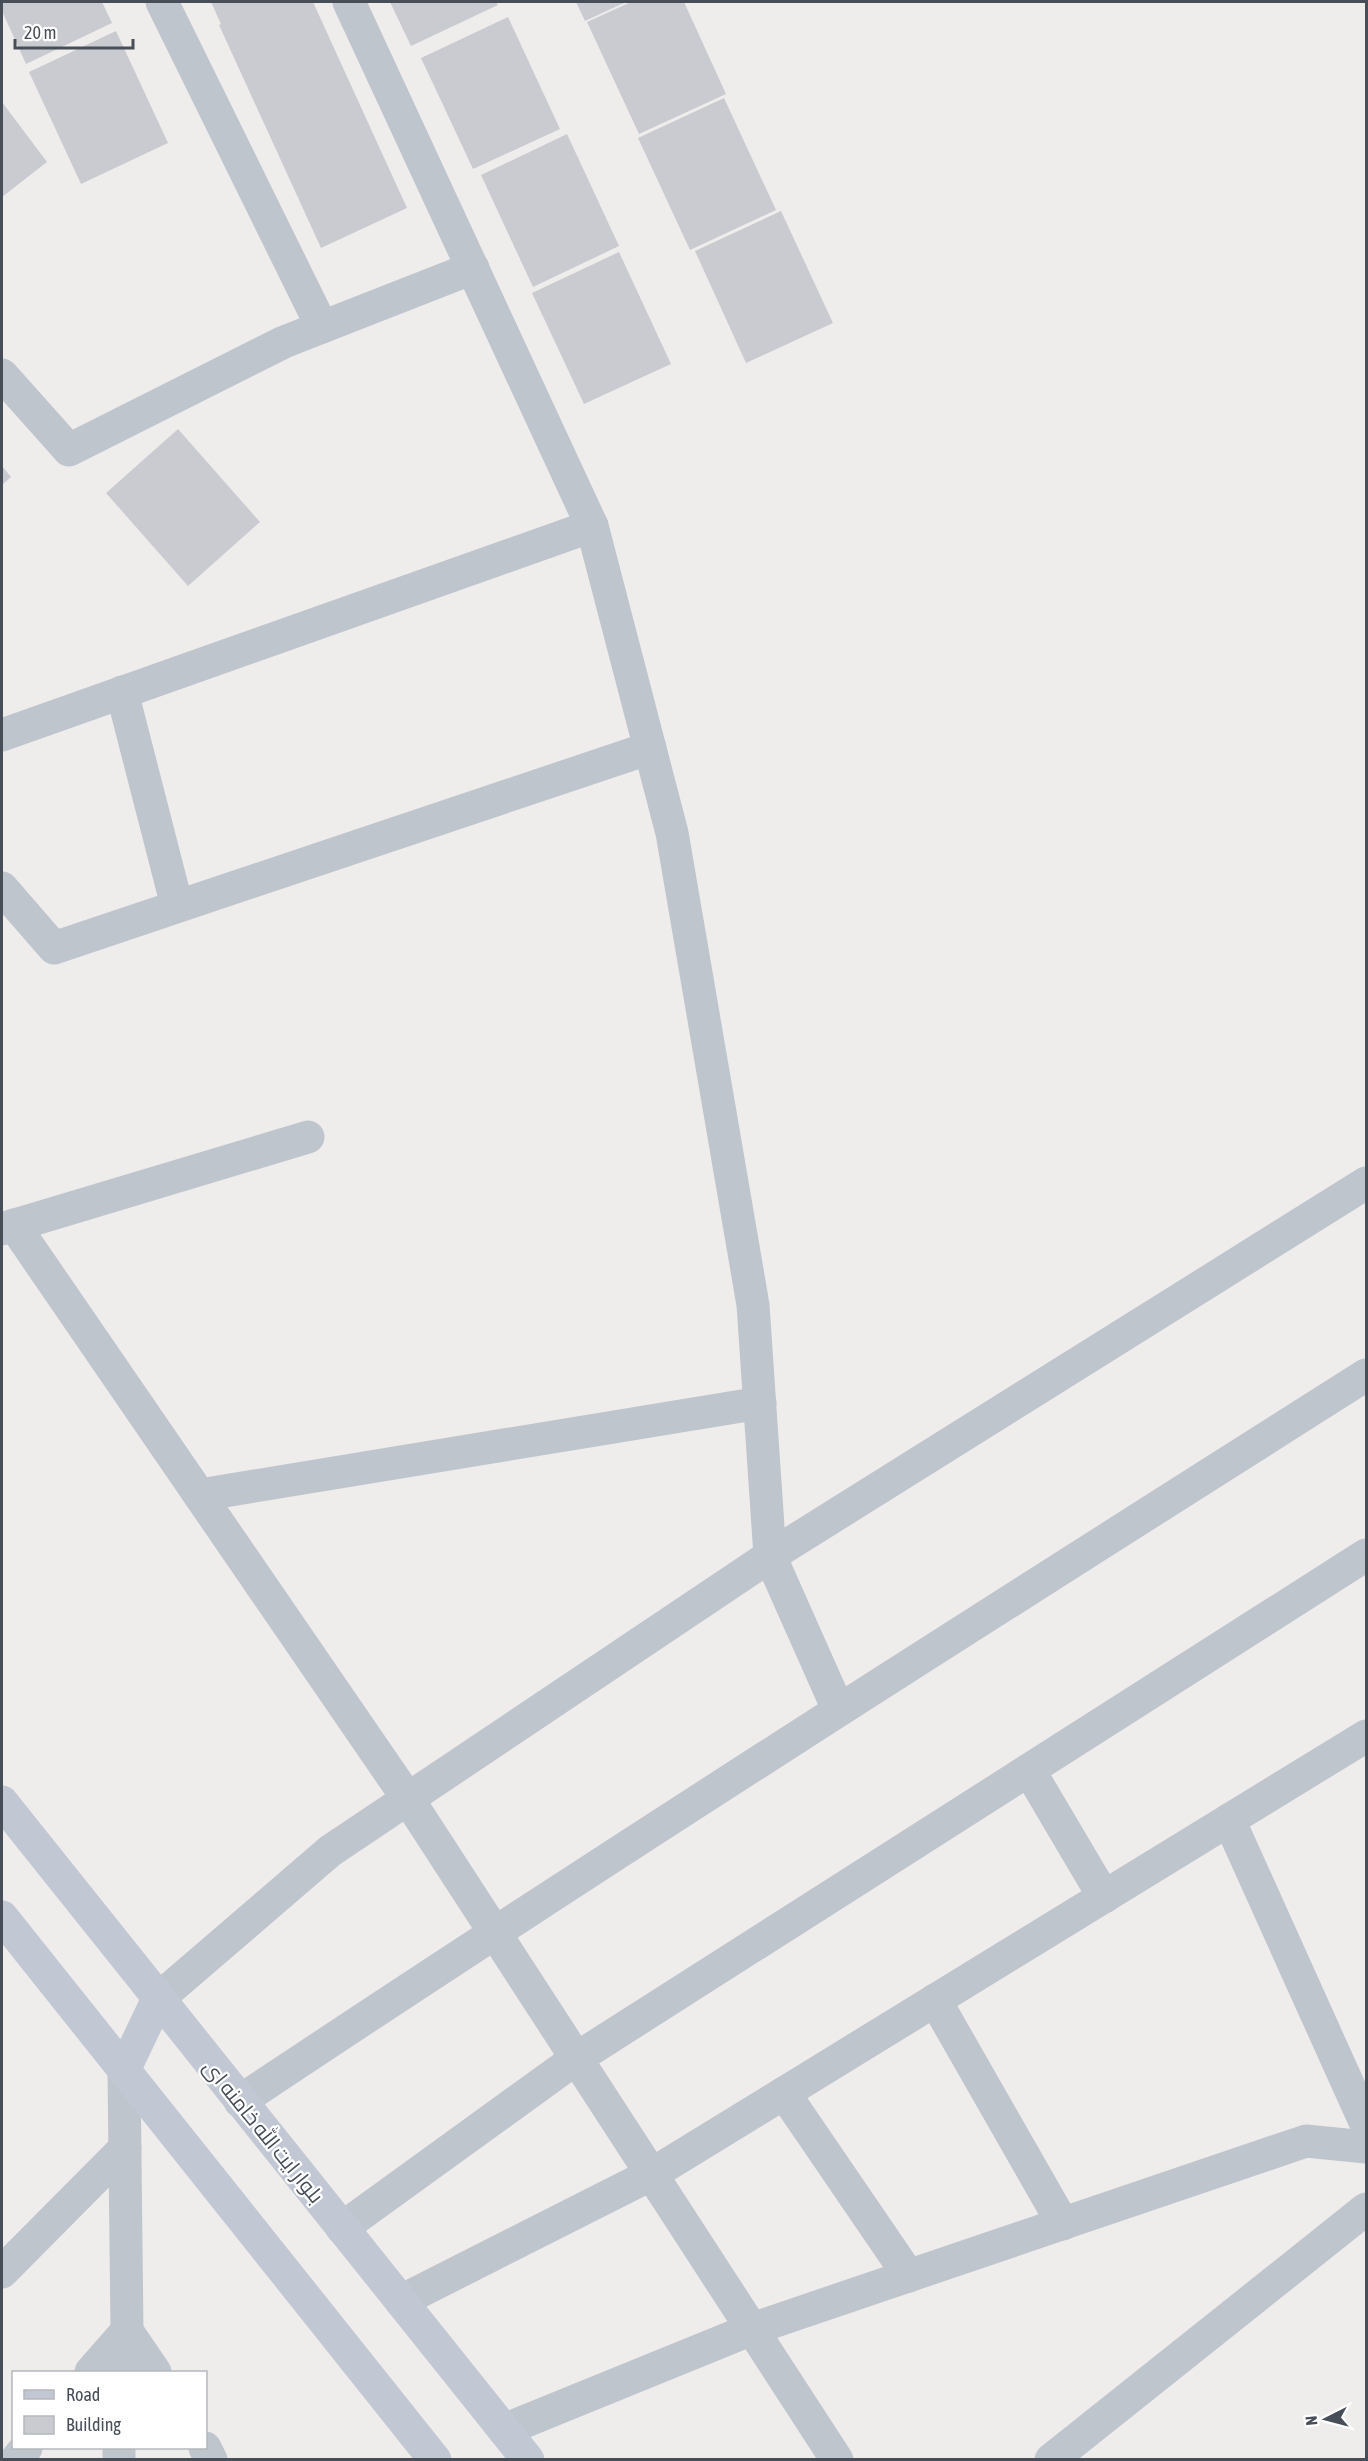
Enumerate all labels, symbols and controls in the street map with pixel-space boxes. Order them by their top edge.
scale bar [15,12,134,50]
text: 20 m [24,22,56,43]
street label: بلوار ایت الله خامنه ای [197,2054,330,2209]
legend [12,2371,207,2449]
text: Road [66,2384,100,2405]
north arrow [1296,2389,1356,2449]
text: Building [66,2414,121,2435]
text: N [1302,2415,1321,2426]

